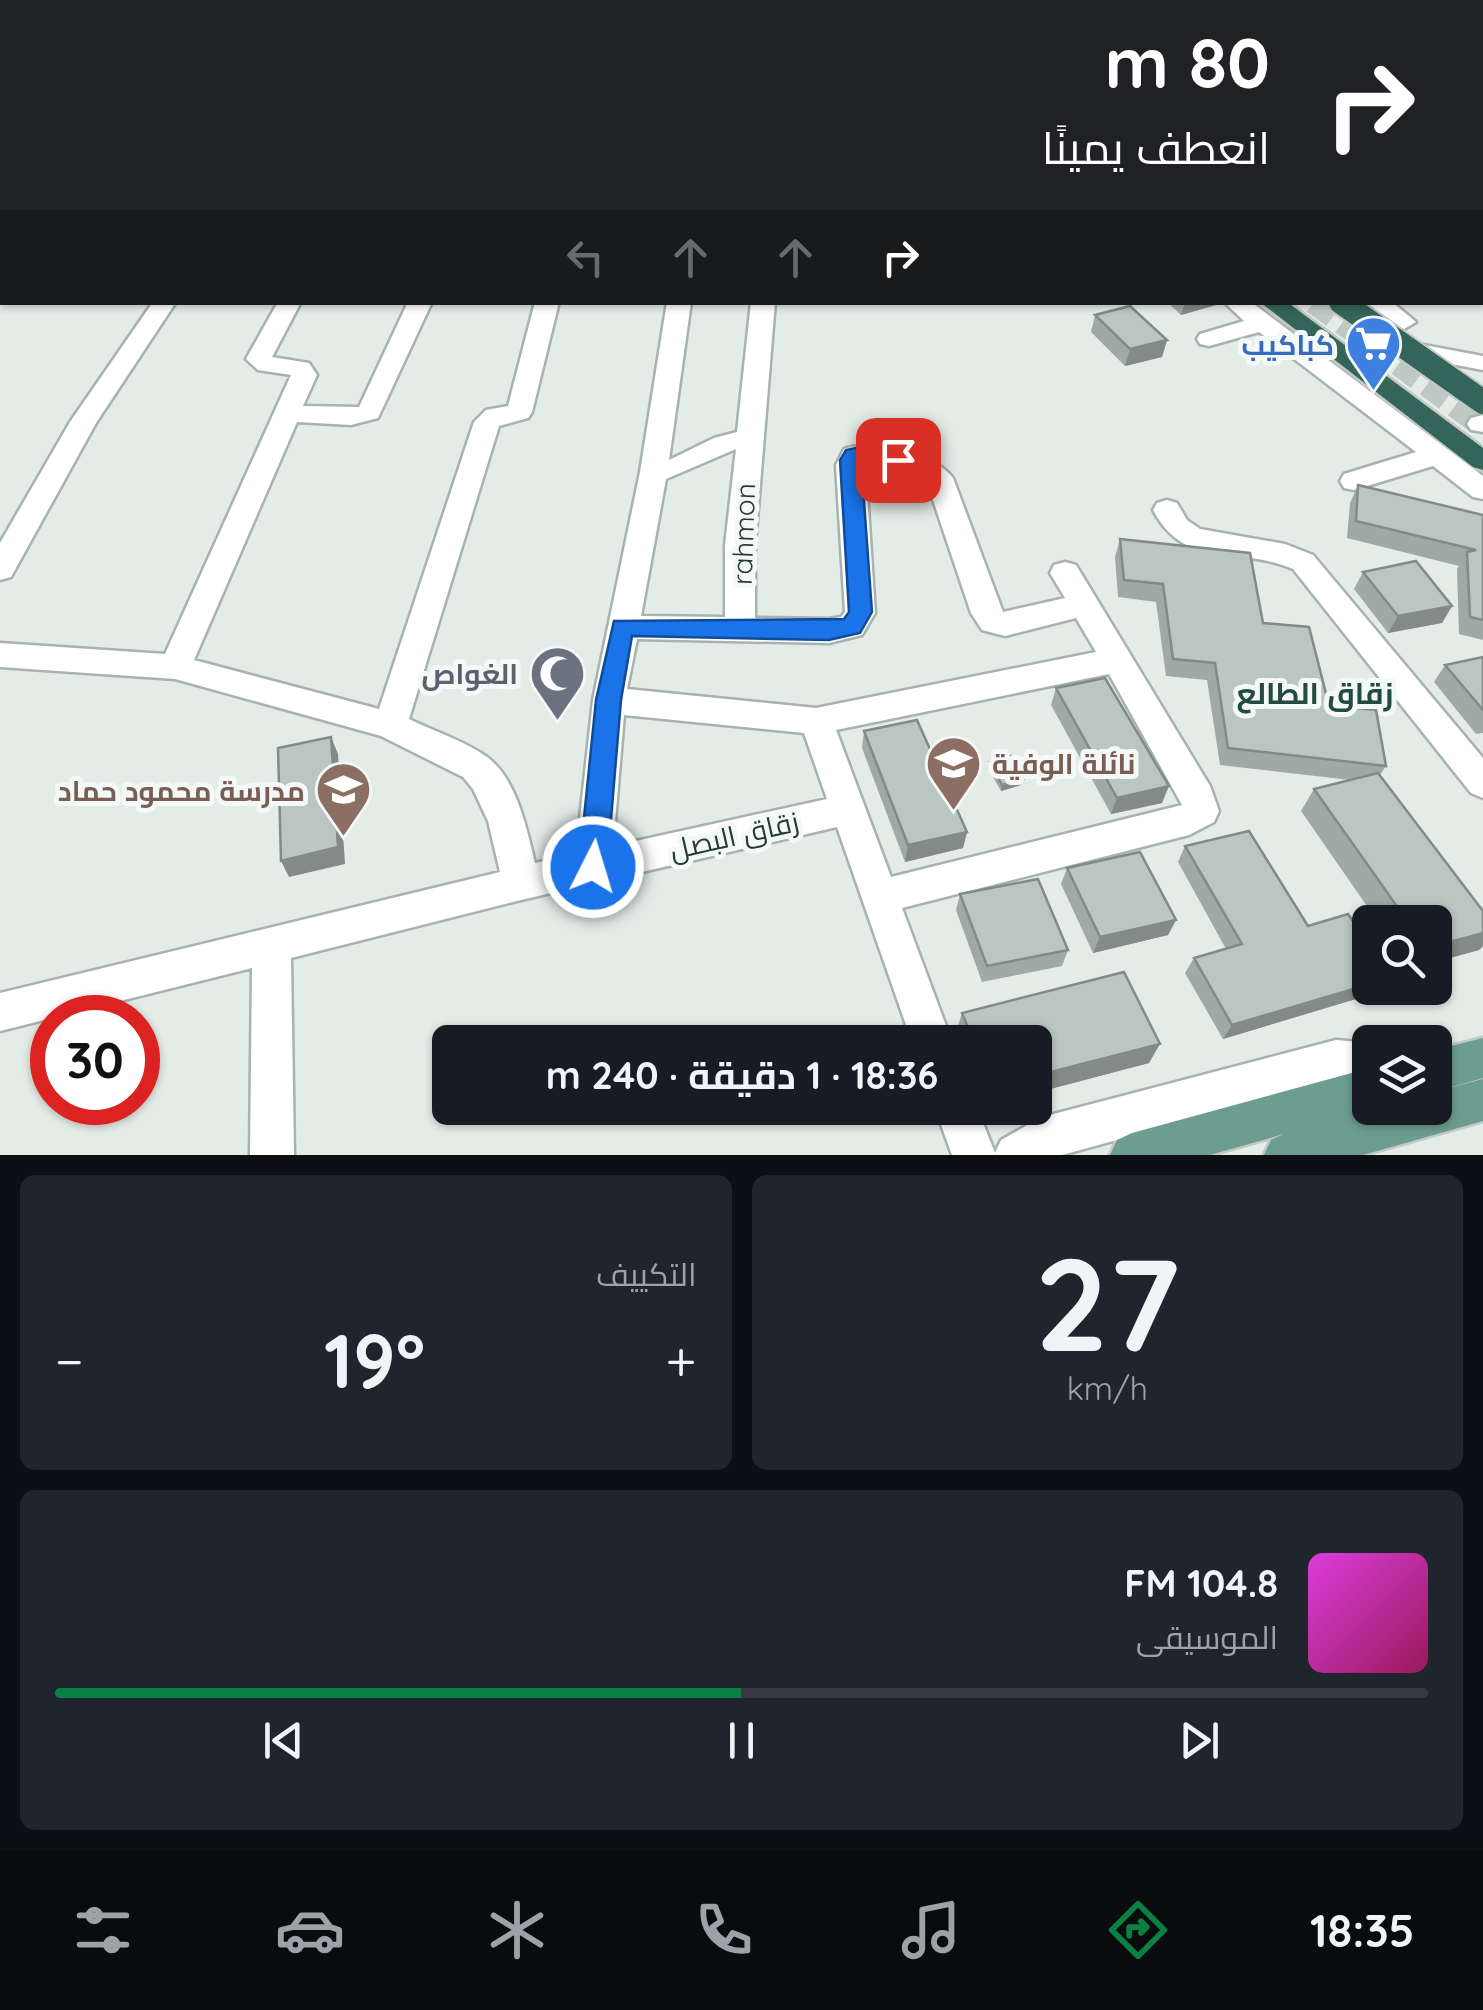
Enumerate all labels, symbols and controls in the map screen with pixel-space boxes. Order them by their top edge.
text: 80 m [1105,18,1270,106]
icon: right [1305,40,1435,170]
text: انعطف يمينًا [1042,119,1270,175]
icon: left [558,230,613,285]
icon: ahead [663,230,718,285]
icon: ahead [768,230,823,285]
icon: right [873,230,928,285]
supermarket icon: كباكيب [1343,314,1403,393]
place label: كباكيب [1242,327,1334,362]
pin [856,418,941,503]
icon: arrive [871,433,926,488]
street label: rahmon [724,482,762,586]
mosque icon: الغواص [527,643,587,722]
place label: الغواص [422,656,518,691]
district label: زقاق الطالع [1237,674,1393,714]
school or university icon: نائلة الوفية [923,733,983,812]
place label: نائلة الوفية [992,746,1136,781]
school or university icon: مدرسة محمود حماد [314,760,374,839]
place label: مدرسة محمود حماد [58,773,305,808]
street label: زقاق البصل [666,803,802,867]
position arrow [541,815,645,919]
map controls [1352,905,1452,1125]
button: search [1352,905,1452,1005]
speed limit sign: 30 [30,995,160,1125]
button: layers [1352,1025,1452,1125]
text: 18:36 · 1 دقيقة · 240 m [546,1051,938,1099]
text: 27 [1035,1221,1180,1384]
text: التكييف [596,1254,697,1294]
text: 19° [324,1313,425,1407]
text: − [55,1326,84,1395]
text: + [666,1326,697,1395]
text: km/h [1067,1368,1148,1408]
text: 104.8 FM [1124,1559,1278,1607]
text: الموسيقى [1136,1617,1278,1657]
icon: previous [256,1713,311,1768]
icon: pause [714,1713,769,1768]
icon: next [1172,1713,1227,1768]
icon: filters [68,1895,138,1965]
icon: car [275,1895,345,1965]
icon: climate [482,1895,552,1965]
icon: phone [689,1895,759,1965]
icon: music [896,1895,966,1965]
icon: directions [1103,1895,1173,1965]
text: 18:35 [1310,1902,1415,1958]

